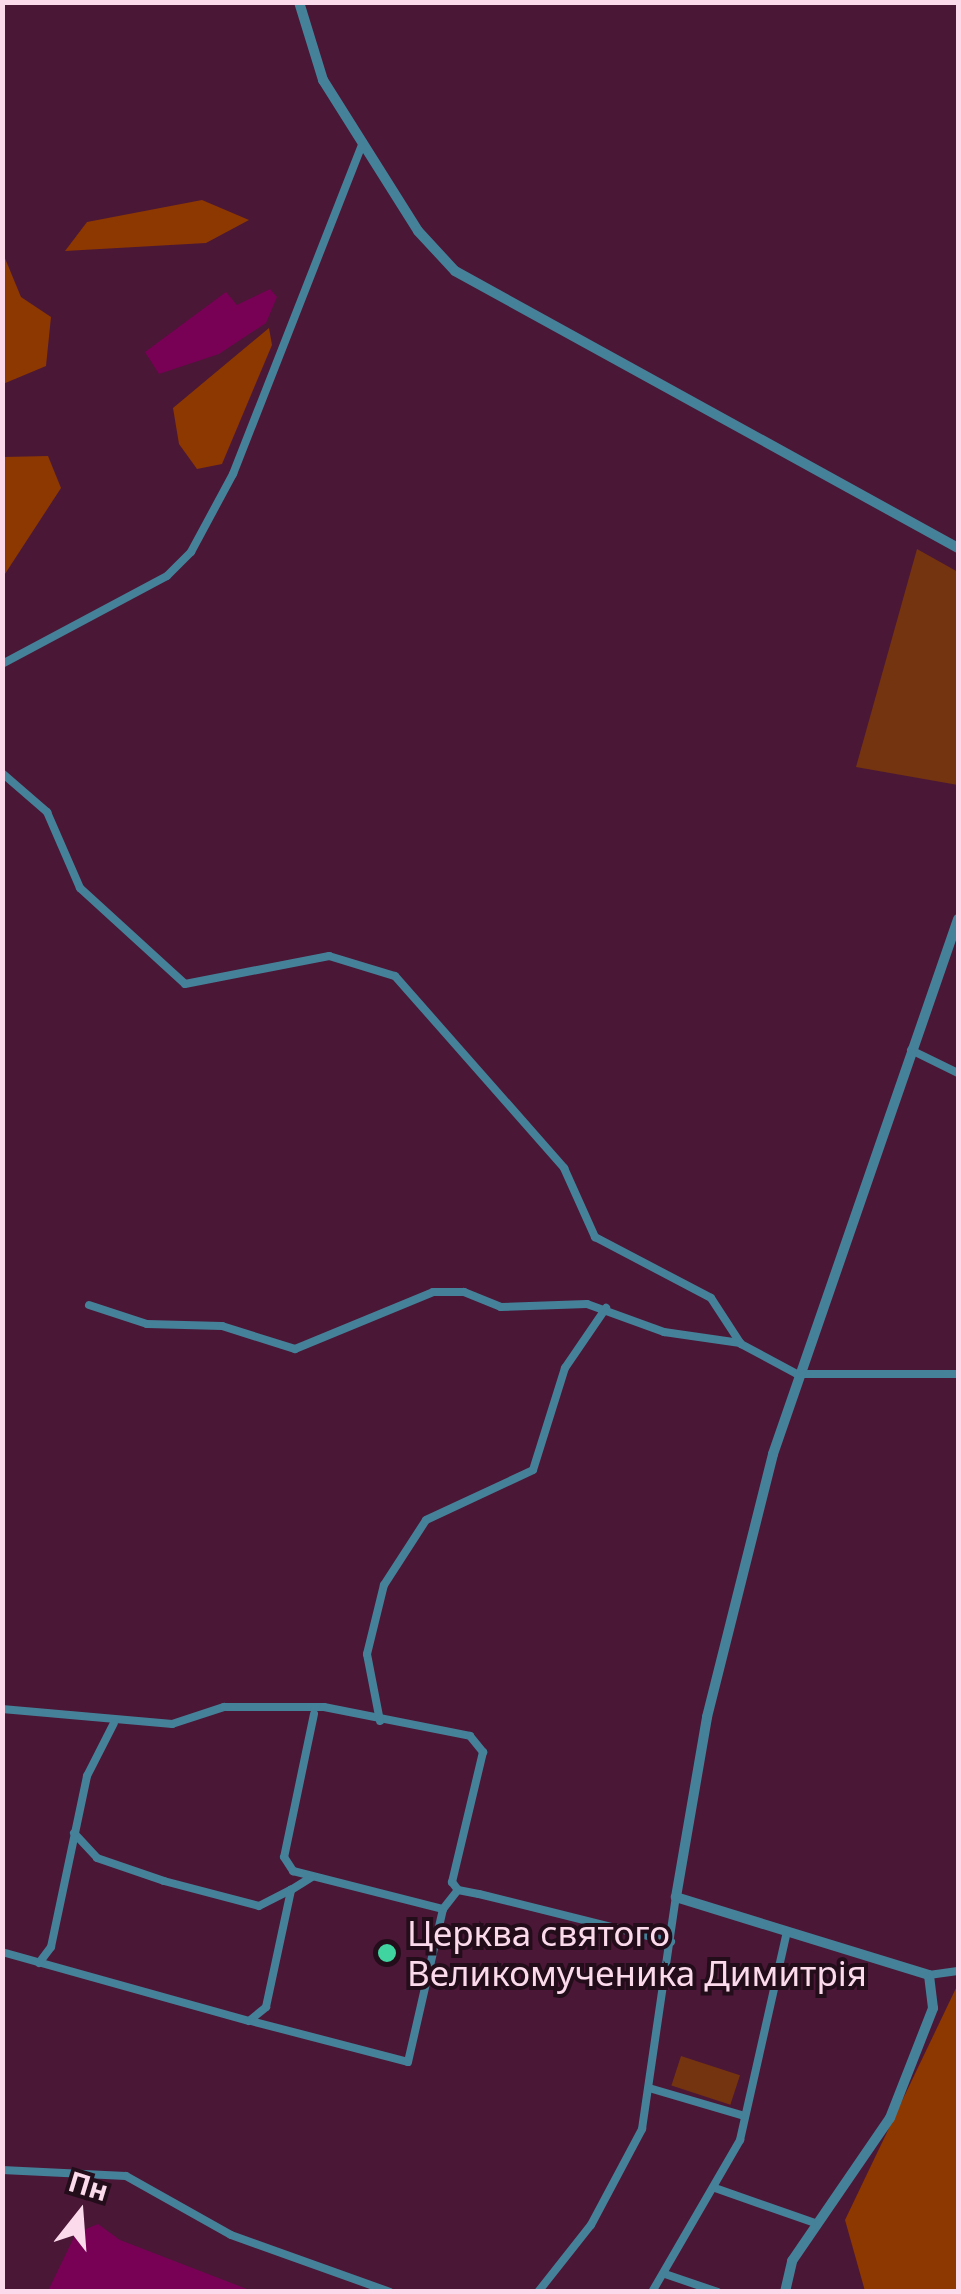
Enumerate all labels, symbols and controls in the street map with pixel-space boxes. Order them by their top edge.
place label: Церква святого Великомученика Димитрія [407,1912,867,1994]
marker: Церква святого Великомученика Димитрія [376,1942,398,1964]
text: Пн [64,2161,113,2209]
north arrow [30,2164,130,2264]

